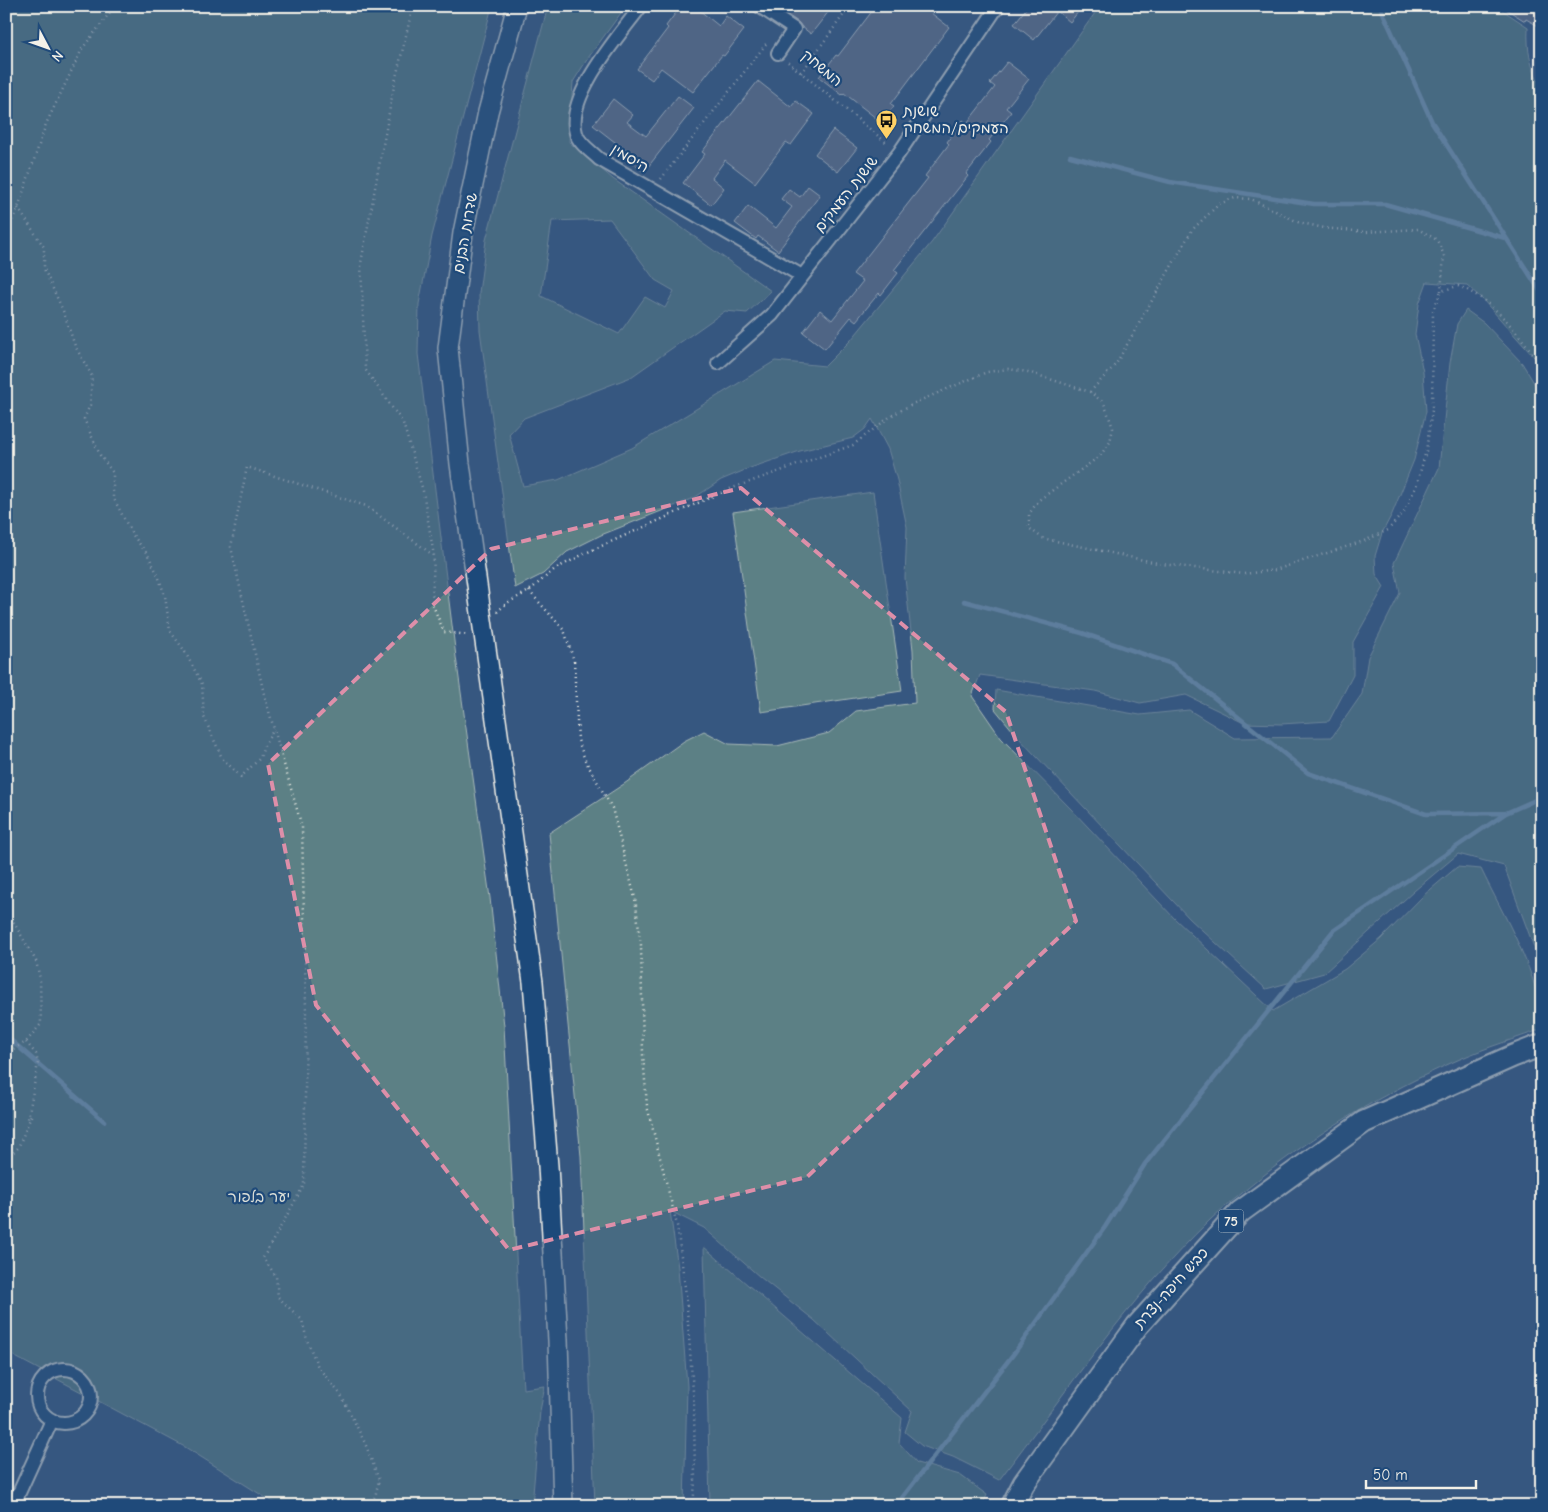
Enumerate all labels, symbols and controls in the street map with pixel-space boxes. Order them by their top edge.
north arrow [22,22,72,72]
street label: המשחק [798,46,846,90]
text: N [48,47,67,65]
place label: שושנת העמקים/המשחק [902,102,1009,137]
bus stop icon: שושנת העמקים/המשחק [875,108,899,139]
street label: היסמין [607,140,652,177]
street label: שושנת העמקים [811,152,882,236]
street label: שדרות הבנים [449,191,481,275]
park label: יער בלפור [228,1188,290,1206]
road number: 75 [1218,1210,1244,1232]
street label: כביש חיפה-נצרת [1129,1244,1212,1333]
scale bar [1366,1457,1476,1489]
text: 50 m [1373,1466,1408,1484]

